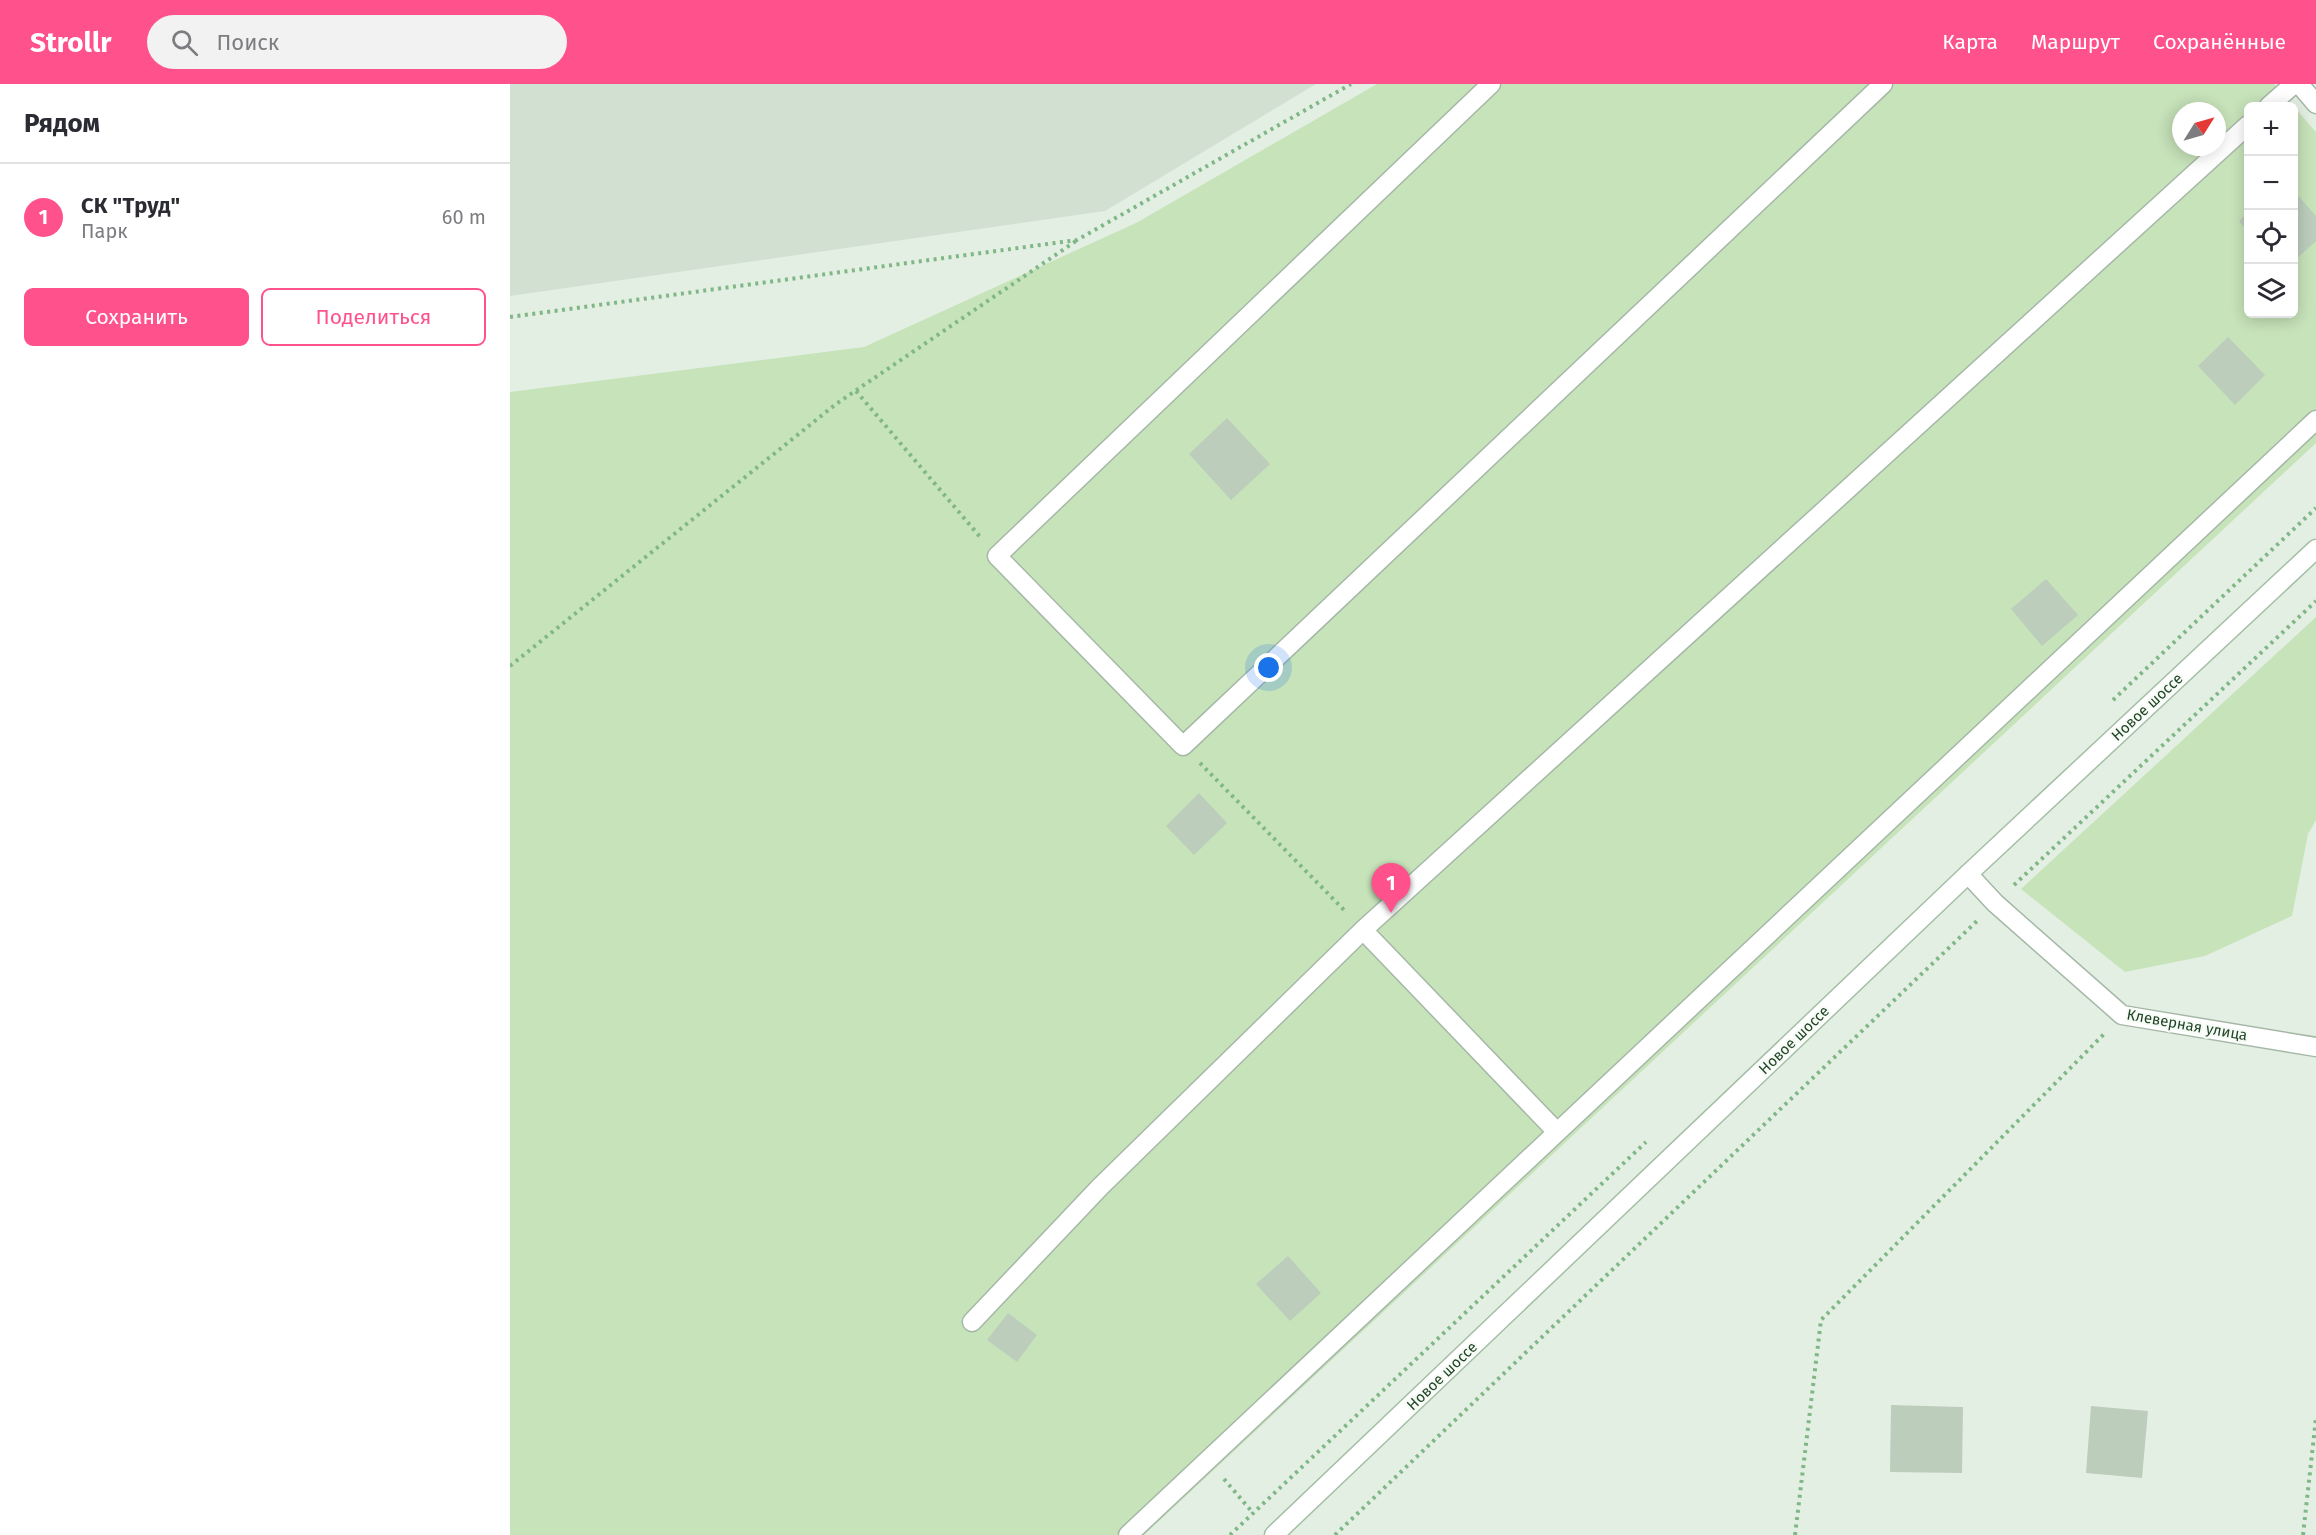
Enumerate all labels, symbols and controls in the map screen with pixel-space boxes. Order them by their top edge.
search box [147,15,567,69]
text: Strollr [30,26,111,59]
icon: search [168,26,201,59]
text: Поиск [216,29,279,56]
text: Карта [1942,29,1998,55]
text: Маршрут [2031,29,2120,55]
text: Сохранённые [2153,29,2286,55]
north arrow [2172,102,2226,156]
map controls [2244,102,2298,318]
button: + [2244,102,2298,156]
text: Рядом [24,108,100,139]
button: − [2244,156,2298,210]
text: СК "Труд" [81,192,180,219]
text: 1 [39,205,48,229]
text: 60 m [442,205,486,229]
button: locate [2244,210,2298,264]
text: Парк [81,219,128,243]
button: layers [2244,264,2298,318]
button: Сохранить [24,288,249,346]
button: Поделиться [261,288,486,346]
your location [1254,653,1283,682]
street label: Новое шоссе [2108,669,2186,745]
pin: 1 [1372,864,1410,913]
street label: Новое шоссе [1755,1002,1833,1078]
street label: Клеверная улица [2125,1006,2249,1044]
street label: Новое шоссе [1403,1338,1481,1414]

